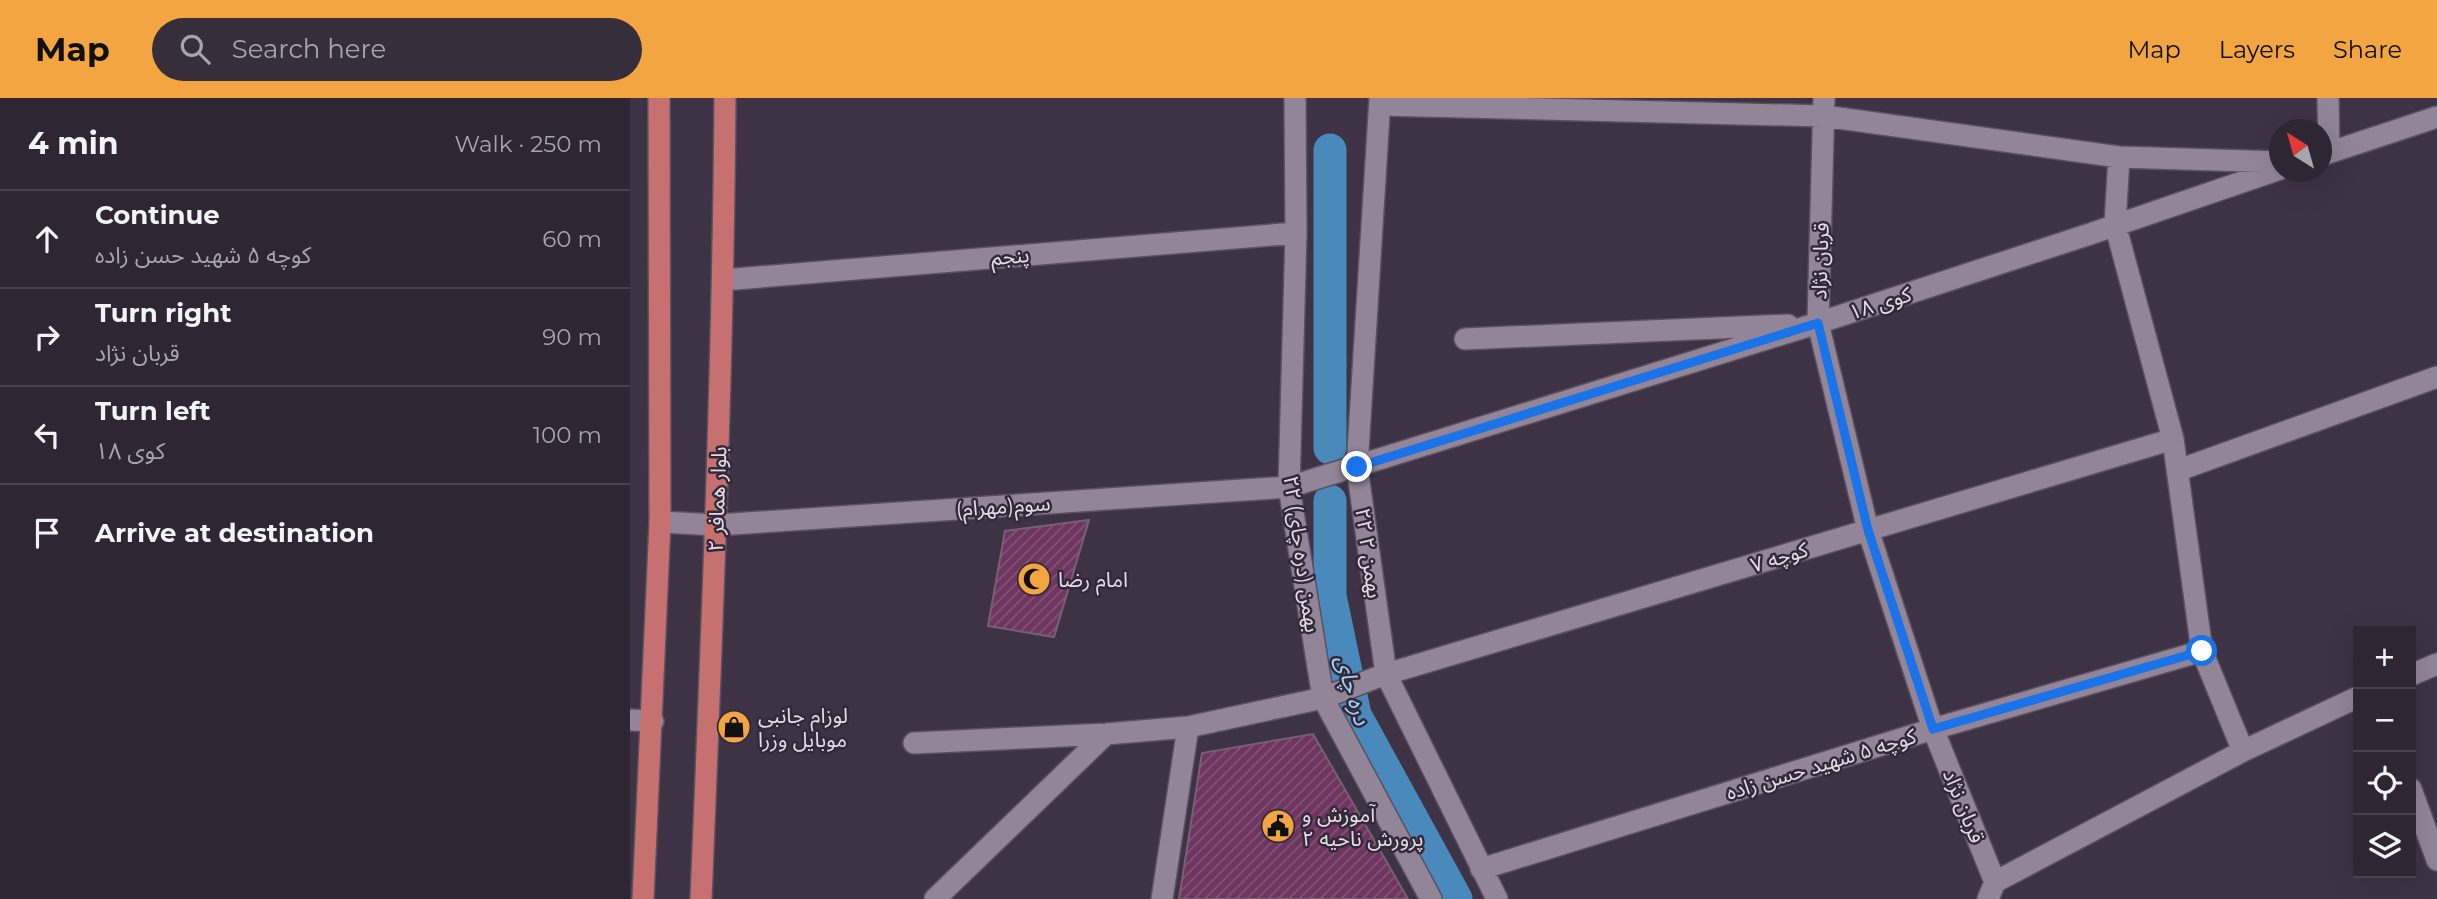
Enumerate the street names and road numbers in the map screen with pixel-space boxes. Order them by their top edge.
street label: قربان نژاد [1806,222,1834,300]
street label: پنجم [990,242,1031,273]
street label: کوی ۱۸ [1846,281,1915,325]
street label: بلوار همافر ۲ [703,446,731,552]
street label: ۲۲ بهمن (دره چای) [1278,474,1325,634]
street label: سوم(مهرام) [955,490,1052,526]
street label: ۲۲ بهمن ۲ [1350,506,1388,600]
street label: کوچه ۷ [1747,536,1811,579]
street label: کوچه ۵ شهید حسن زاده [1723,723,1920,806]
street label: قربان نژاد [1938,766,1990,846]

